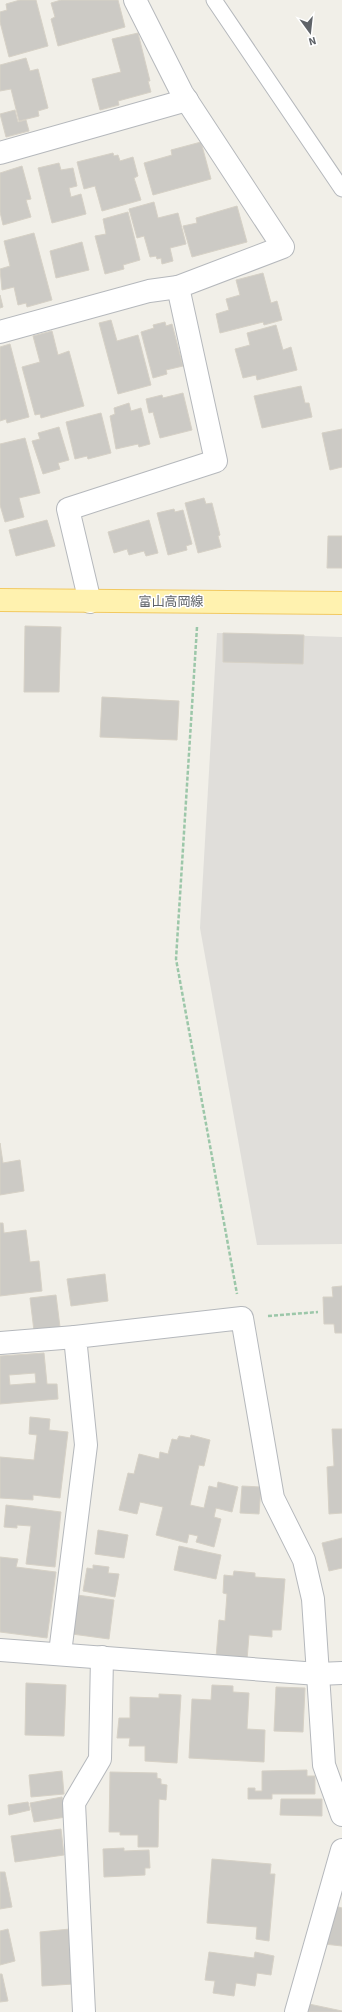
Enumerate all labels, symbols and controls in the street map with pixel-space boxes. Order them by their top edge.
north arrow [290,12,330,52]
text: N [307,33,318,49]
street label: 富山高岡線 [138,593,204,611]

